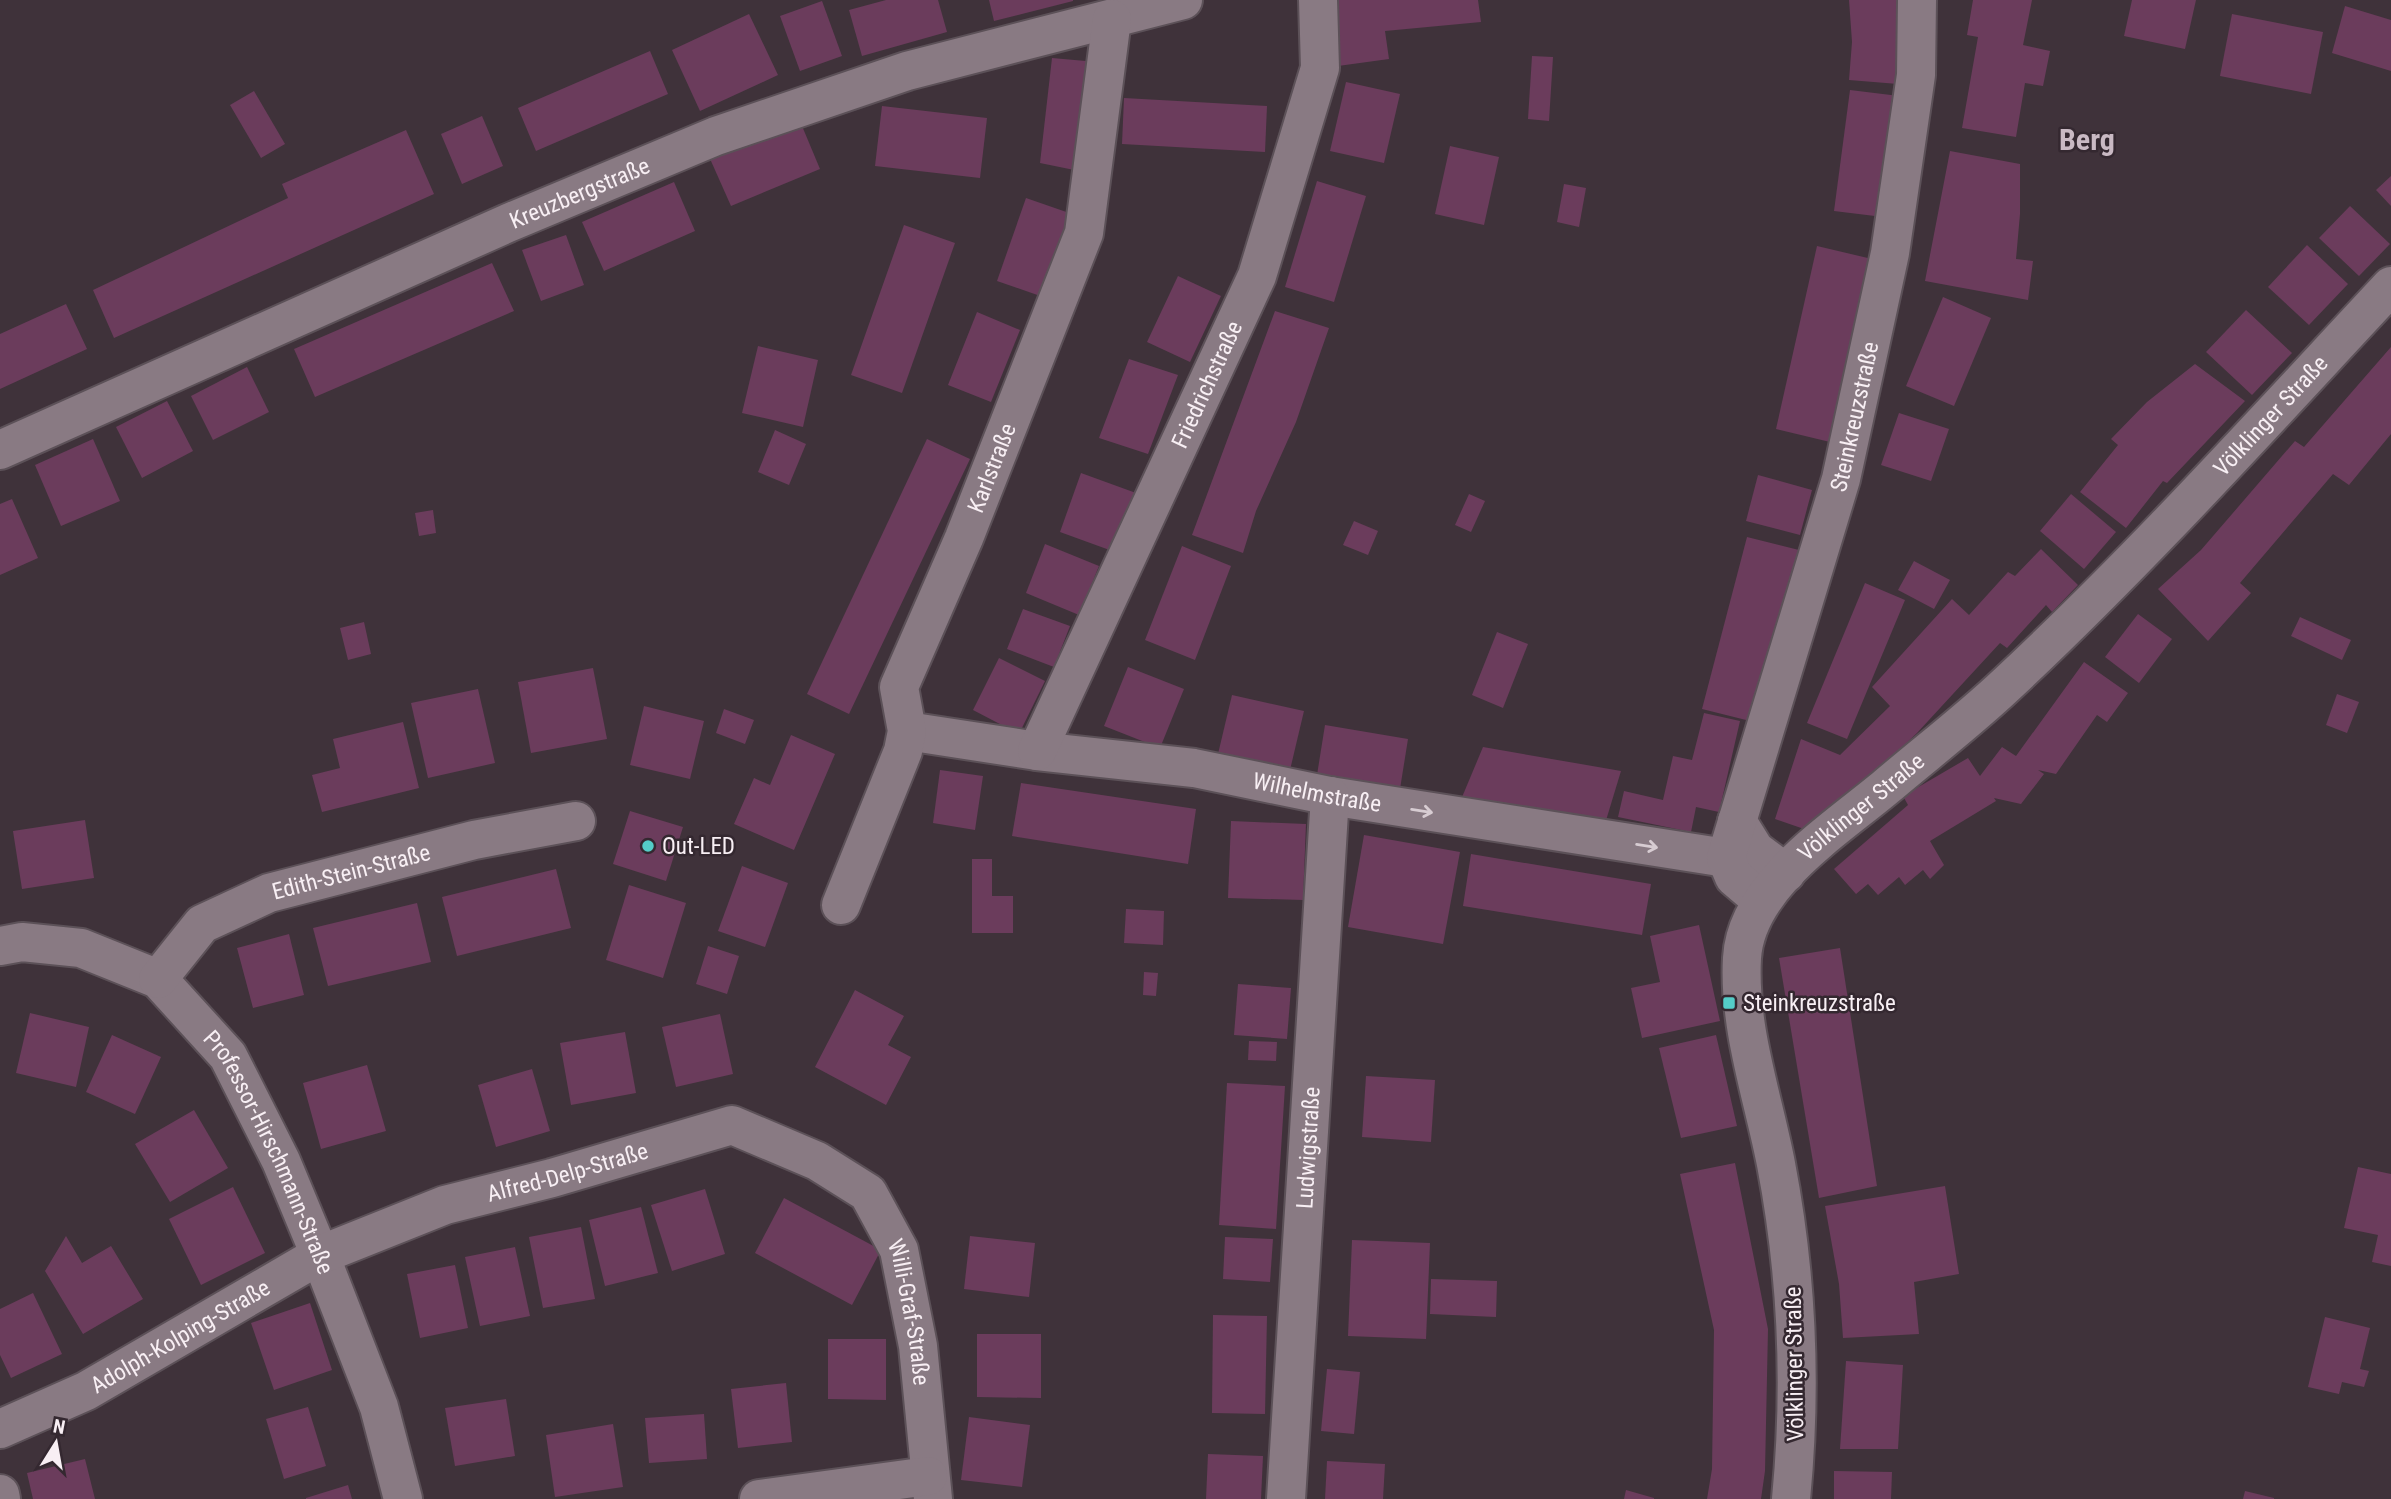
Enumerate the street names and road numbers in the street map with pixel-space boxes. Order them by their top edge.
street label: Kreuzbergstraße [506,152,654,235]
street label: Friedrichstraße [1166,317,1248,452]
street label: Steinkreuzstraße [1825,339,1884,495]
street label: Völklinger Straße [2208,350,2333,482]
street label: Karlstraße [962,420,1022,517]
street label: Völklinger Straße [1793,748,1930,867]
street label: Wilhelmstraße [1250,767,1383,818]
street label: Edith-Stein-Straße [269,839,433,906]
street label: Professor-Hirschmann-Straße [197,1025,339,1278]
street label: Ludwigstraße [1291,1086,1326,1210]
street label: Alfred-Delp-Straße [484,1137,651,1208]
street label: Willi-Graf-Straße [882,1235,935,1386]
street label: Adolph-Kolping-Straße [86,1274,275,1399]
street label: Völklinger Straße [1780,1286,1809,1442]

